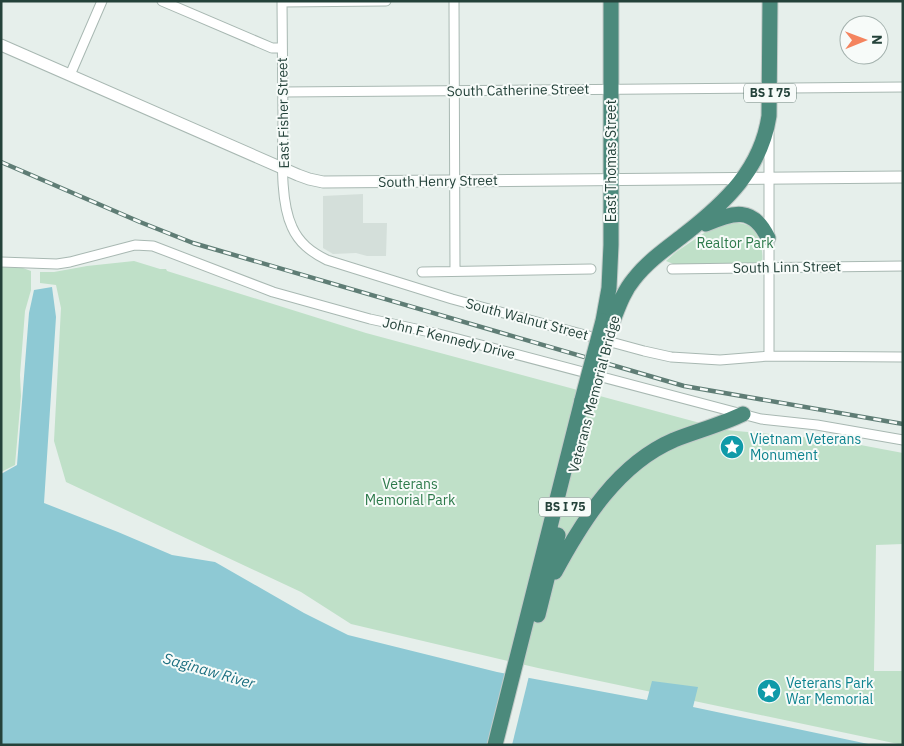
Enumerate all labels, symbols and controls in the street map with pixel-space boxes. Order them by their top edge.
north arrow [839,15,889,65]
text: N [868,35,886,45]
street label: East Fisher Street [273,57,293,169]
street label: South Catherine Street [446,80,590,100]
road number: BS I 75 [744,84,796,102]
street label: East Thomas Street [602,100,620,222]
street label: South Henry Street [378,171,498,191]
park label: Realtor Park [696,234,774,252]
street label: South Linn Street [733,257,841,277]
street label: South Walnut Street [464,294,590,344]
street label: John F Kennedy Drive [381,313,517,363]
street label: Veterans Memorial Bridge [564,313,624,475]
place label: Vietnam Veterans Monument [750,430,861,464]
place icon: Vietnam Veterans Monument [719,434,745,460]
park label: Veterans Memorial Park [365,475,456,509]
road number: BS I 75 [539,498,591,516]
water label: Saginaw River [161,648,258,693]
place label: Veterans Park War Memorial [786,674,874,708]
place icon: Veterans Park War Memorial [756,678,782,704]

